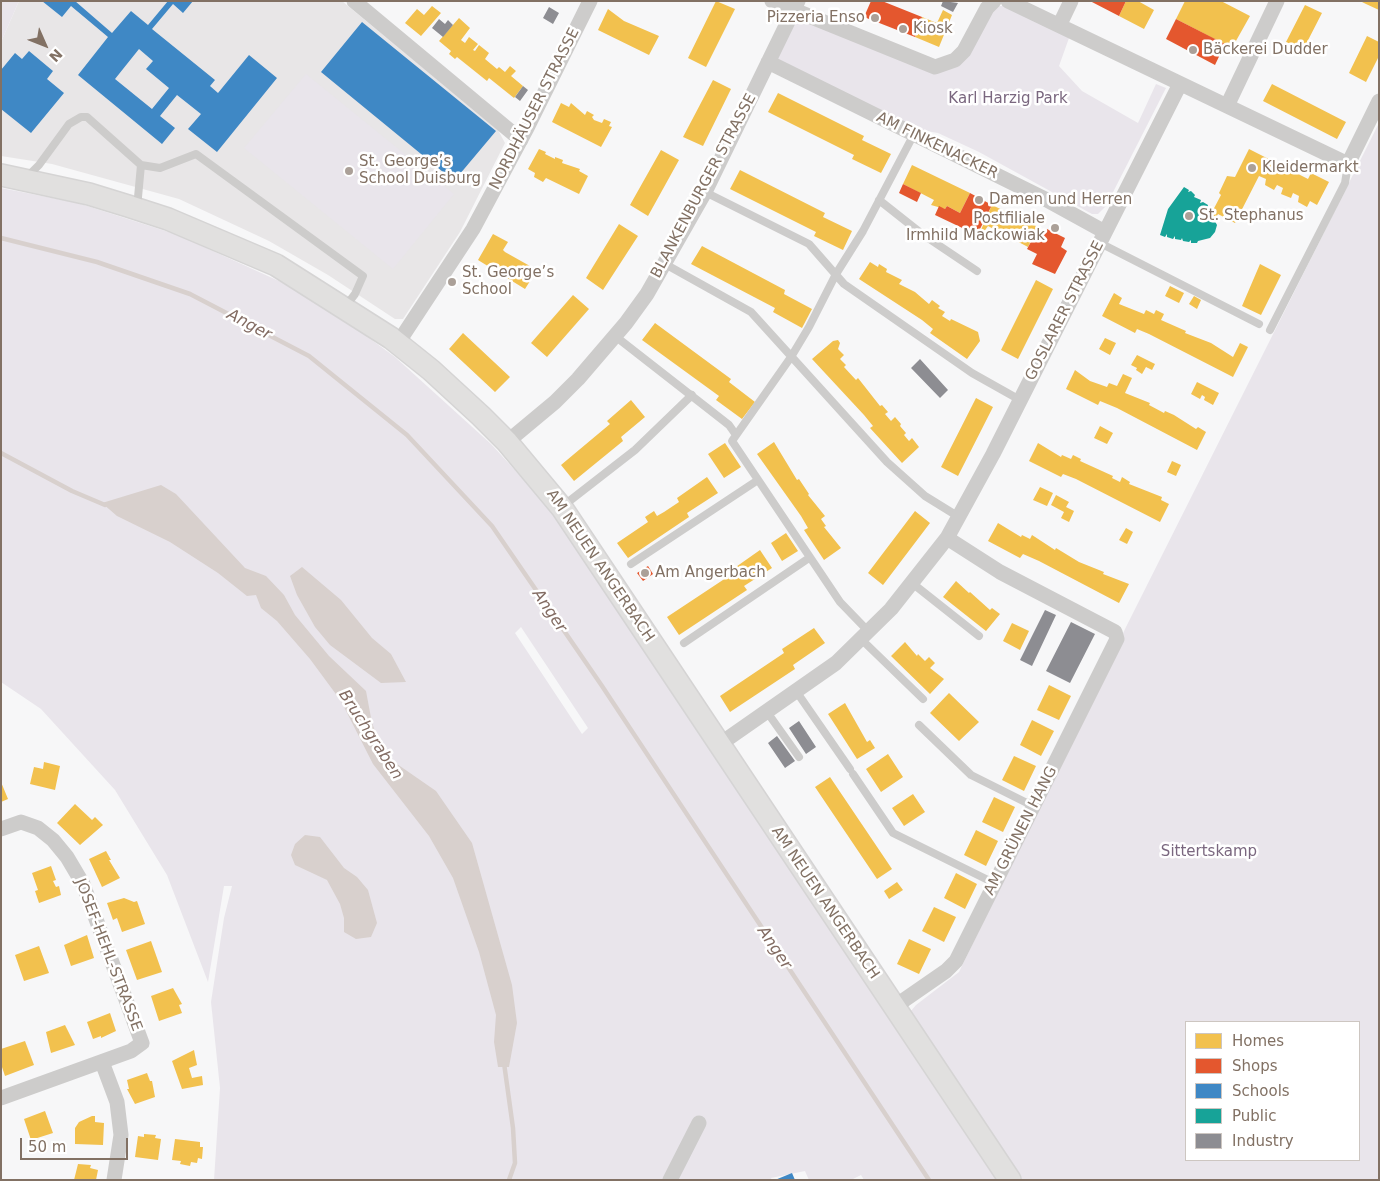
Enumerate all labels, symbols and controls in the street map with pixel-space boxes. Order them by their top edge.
place label: Pizzeria Enso [767,9,865,27]
marker: Pizzeria Enso [869,12,881,24]
north arrow [20,20,70,70]
place label: Kiosk [913,20,953,38]
marker: Kiosk [897,23,909,35]
street label: NORDHÄUSER STRASSE [486,25,584,193]
place label: Bäckerei Dudder [1203,41,1328,59]
marker: Bäckerei Dudder [1187,44,1199,56]
text: N [46,46,66,65]
park label: Karl Harzig Park [948,90,1068,108]
street label: BLANKENBURGER STRASSE [648,91,760,281]
street label: AM FINKENACKER [873,109,1001,183]
place label: St. George’s School Duisburg [359,153,481,188]
place label: Kleidermarkt [1262,159,1359,177]
marker: Kleidermarkt [1246,162,1258,174]
marker: St. George’s School Duisburg [343,165,355,177]
place label: Damen und Herren [989,191,1132,209]
marker: Damen und Herren [973,194,985,206]
place label: St. Stephanus [1199,207,1304,225]
place label: Postfiliale Irmhild Mackowiak [906,210,1045,245]
marker: St. Stephanus [1183,210,1195,222]
marker: Postfiliale Irmhild Mackowiak [1049,222,1061,234]
street label: GOSLARER STRASSE [1022,238,1108,384]
place label: St. George’s School [462,264,554,299]
marker: St. George’s School [446,276,458,288]
water label: Anger [223,305,275,345]
street label: AM NEUEN ANGERBACH [542,486,658,646]
place label: Am Angerbach [655,564,766,582]
marker: Am Angerbach [639,567,651,579]
water label: Anger [528,586,570,636]
water label: Bruchgraben [334,686,406,784]
street label: AM GRÜNEN HANG [981,764,1061,898]
street label: AM NEUEN ANGERBACH [767,823,883,983]
park label: Sittertskamp [1161,843,1257,861]
street label: JOSEF-HEHL-STRASSE [71,876,145,1034]
water label: Anger [753,923,795,973]
legend [1185,1021,1360,1161]
text: Homes [1232,1032,1284,1050]
text: Shops [1232,1057,1278,1075]
text: Schools [1232,1082,1290,1100]
text: Public [1232,1107,1276,1125]
scale bar [22,1128,130,1160]
text: Industry [1232,1132,1294,1150]
text: 50 m [28,1138,66,1156]

